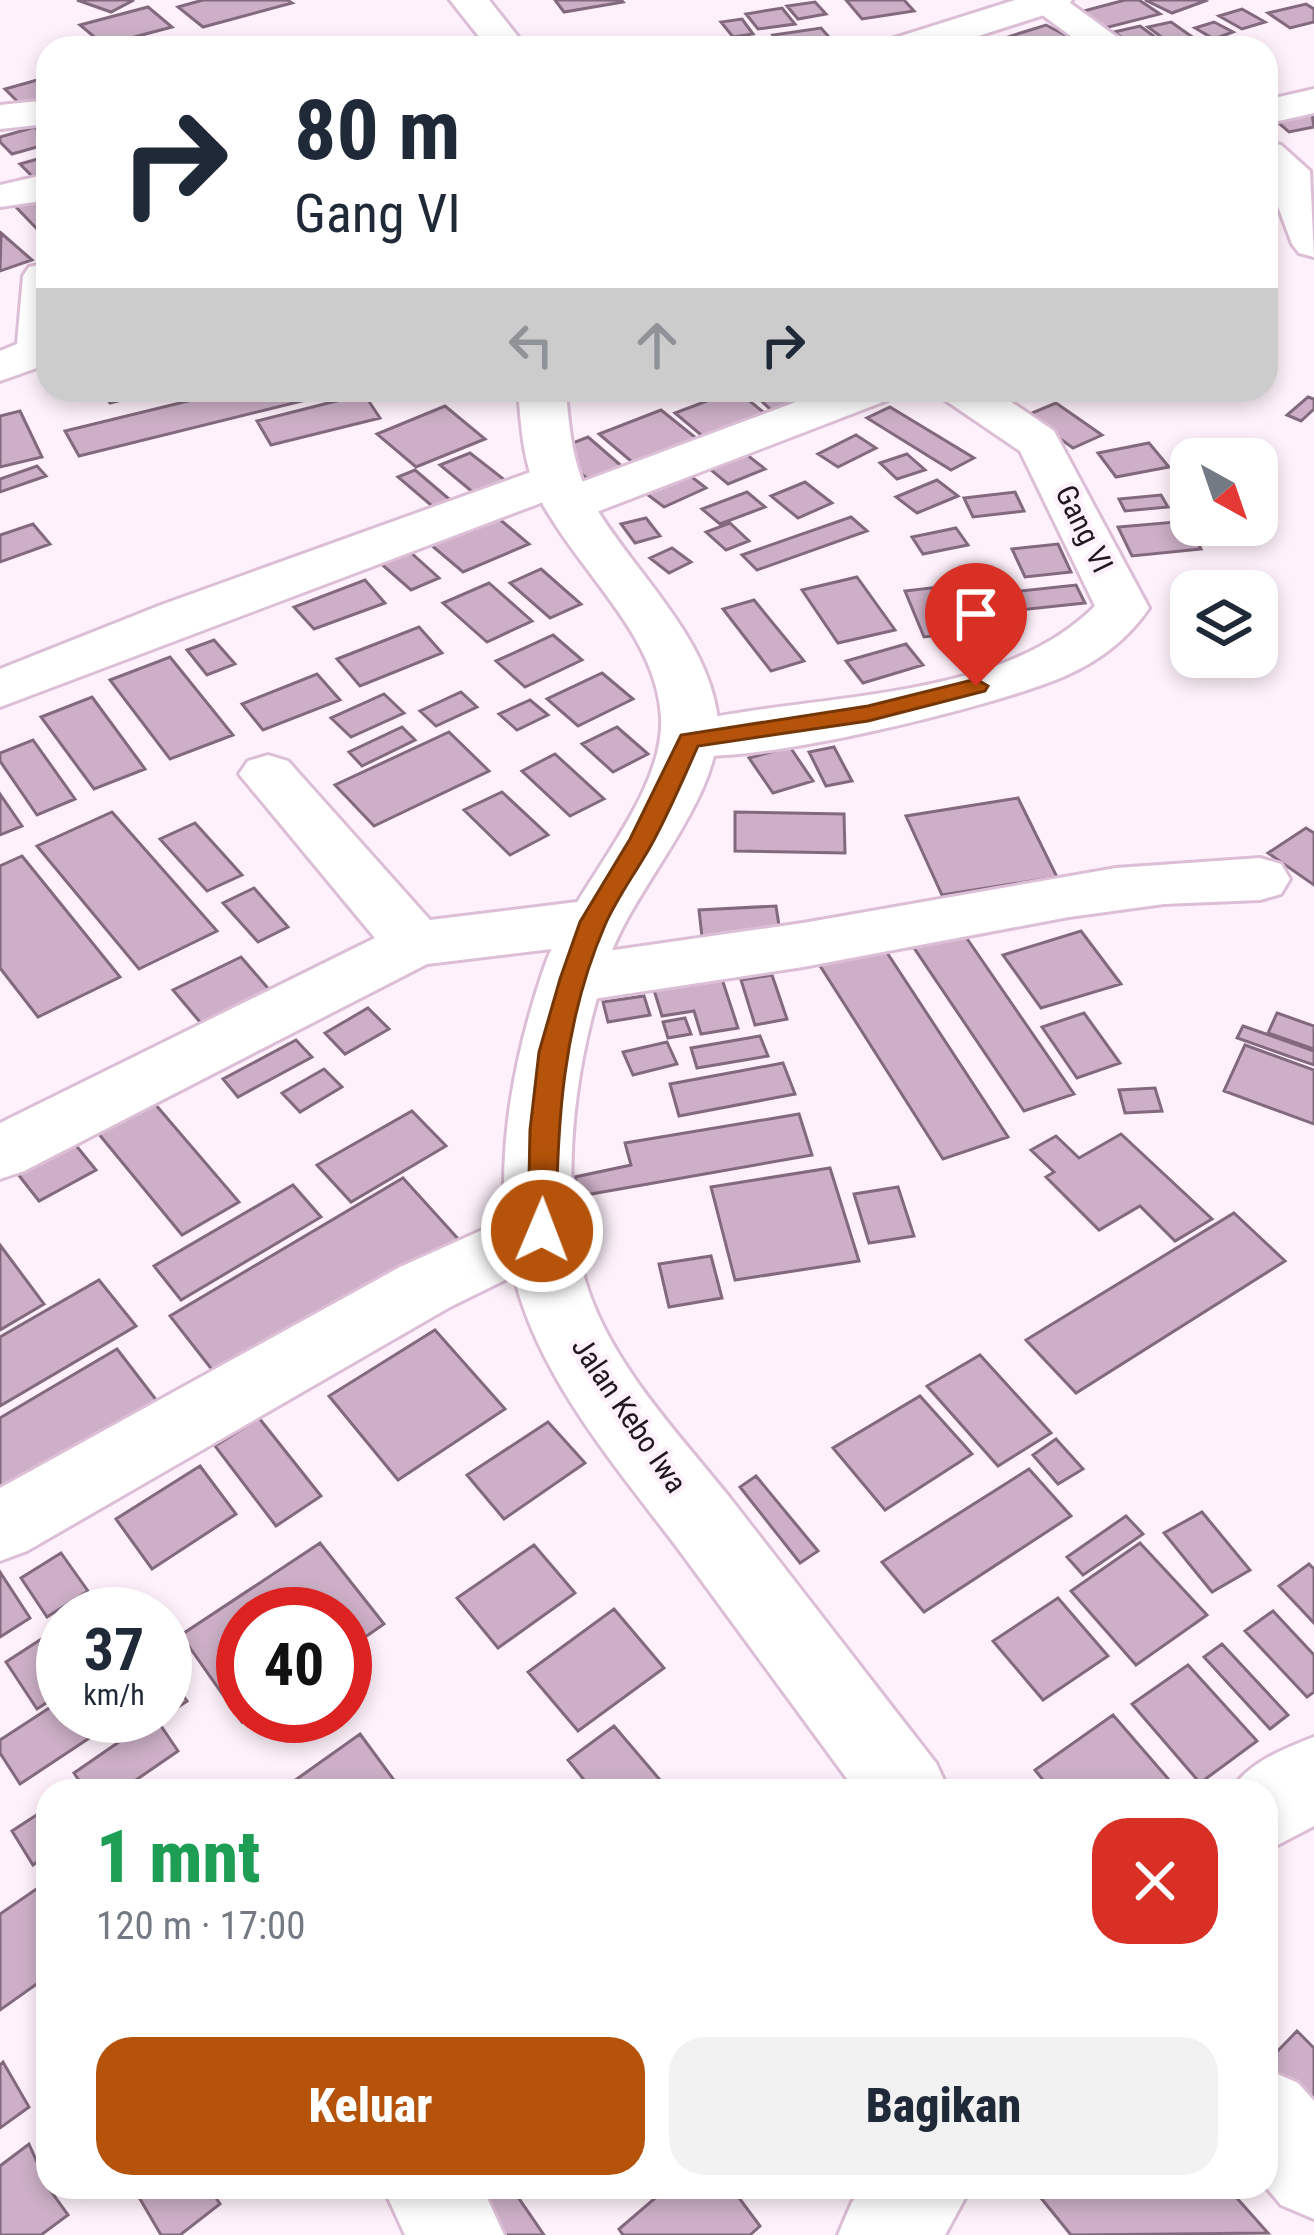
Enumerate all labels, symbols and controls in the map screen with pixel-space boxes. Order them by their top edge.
text: 80 m [294,81,461,180]
icon: right [96,84,252,240]
text: Gang VI [294,182,461,245]
icon: left [498,312,564,378]
icon: ahead [624,312,690,378]
icon: right [750,312,816,378]
north arrow [1170,438,1278,546]
map controls [1170,438,1278,678]
street label: Gang VI [1048,479,1120,578]
pin [925,563,1027,686]
button: layers [1170,570,1278,678]
icon: arrive [943,581,1009,647]
position arrow [479,1168,605,1294]
street label: Jalan Kebo Iwa [565,1330,694,1499]
speed limit sign: 40 [216,1587,372,1743]
text: 37 [84,1614,144,1685]
text: km/h [83,1677,145,1712]
text: 1 mnt [96,1815,260,1900]
button: close [1092,1818,1218,1944]
text: 120 m · 17:00 [96,1903,306,1949]
button: Keluar [96,2037,645,2175]
button: Bagikan [669,2037,1218,2175]

